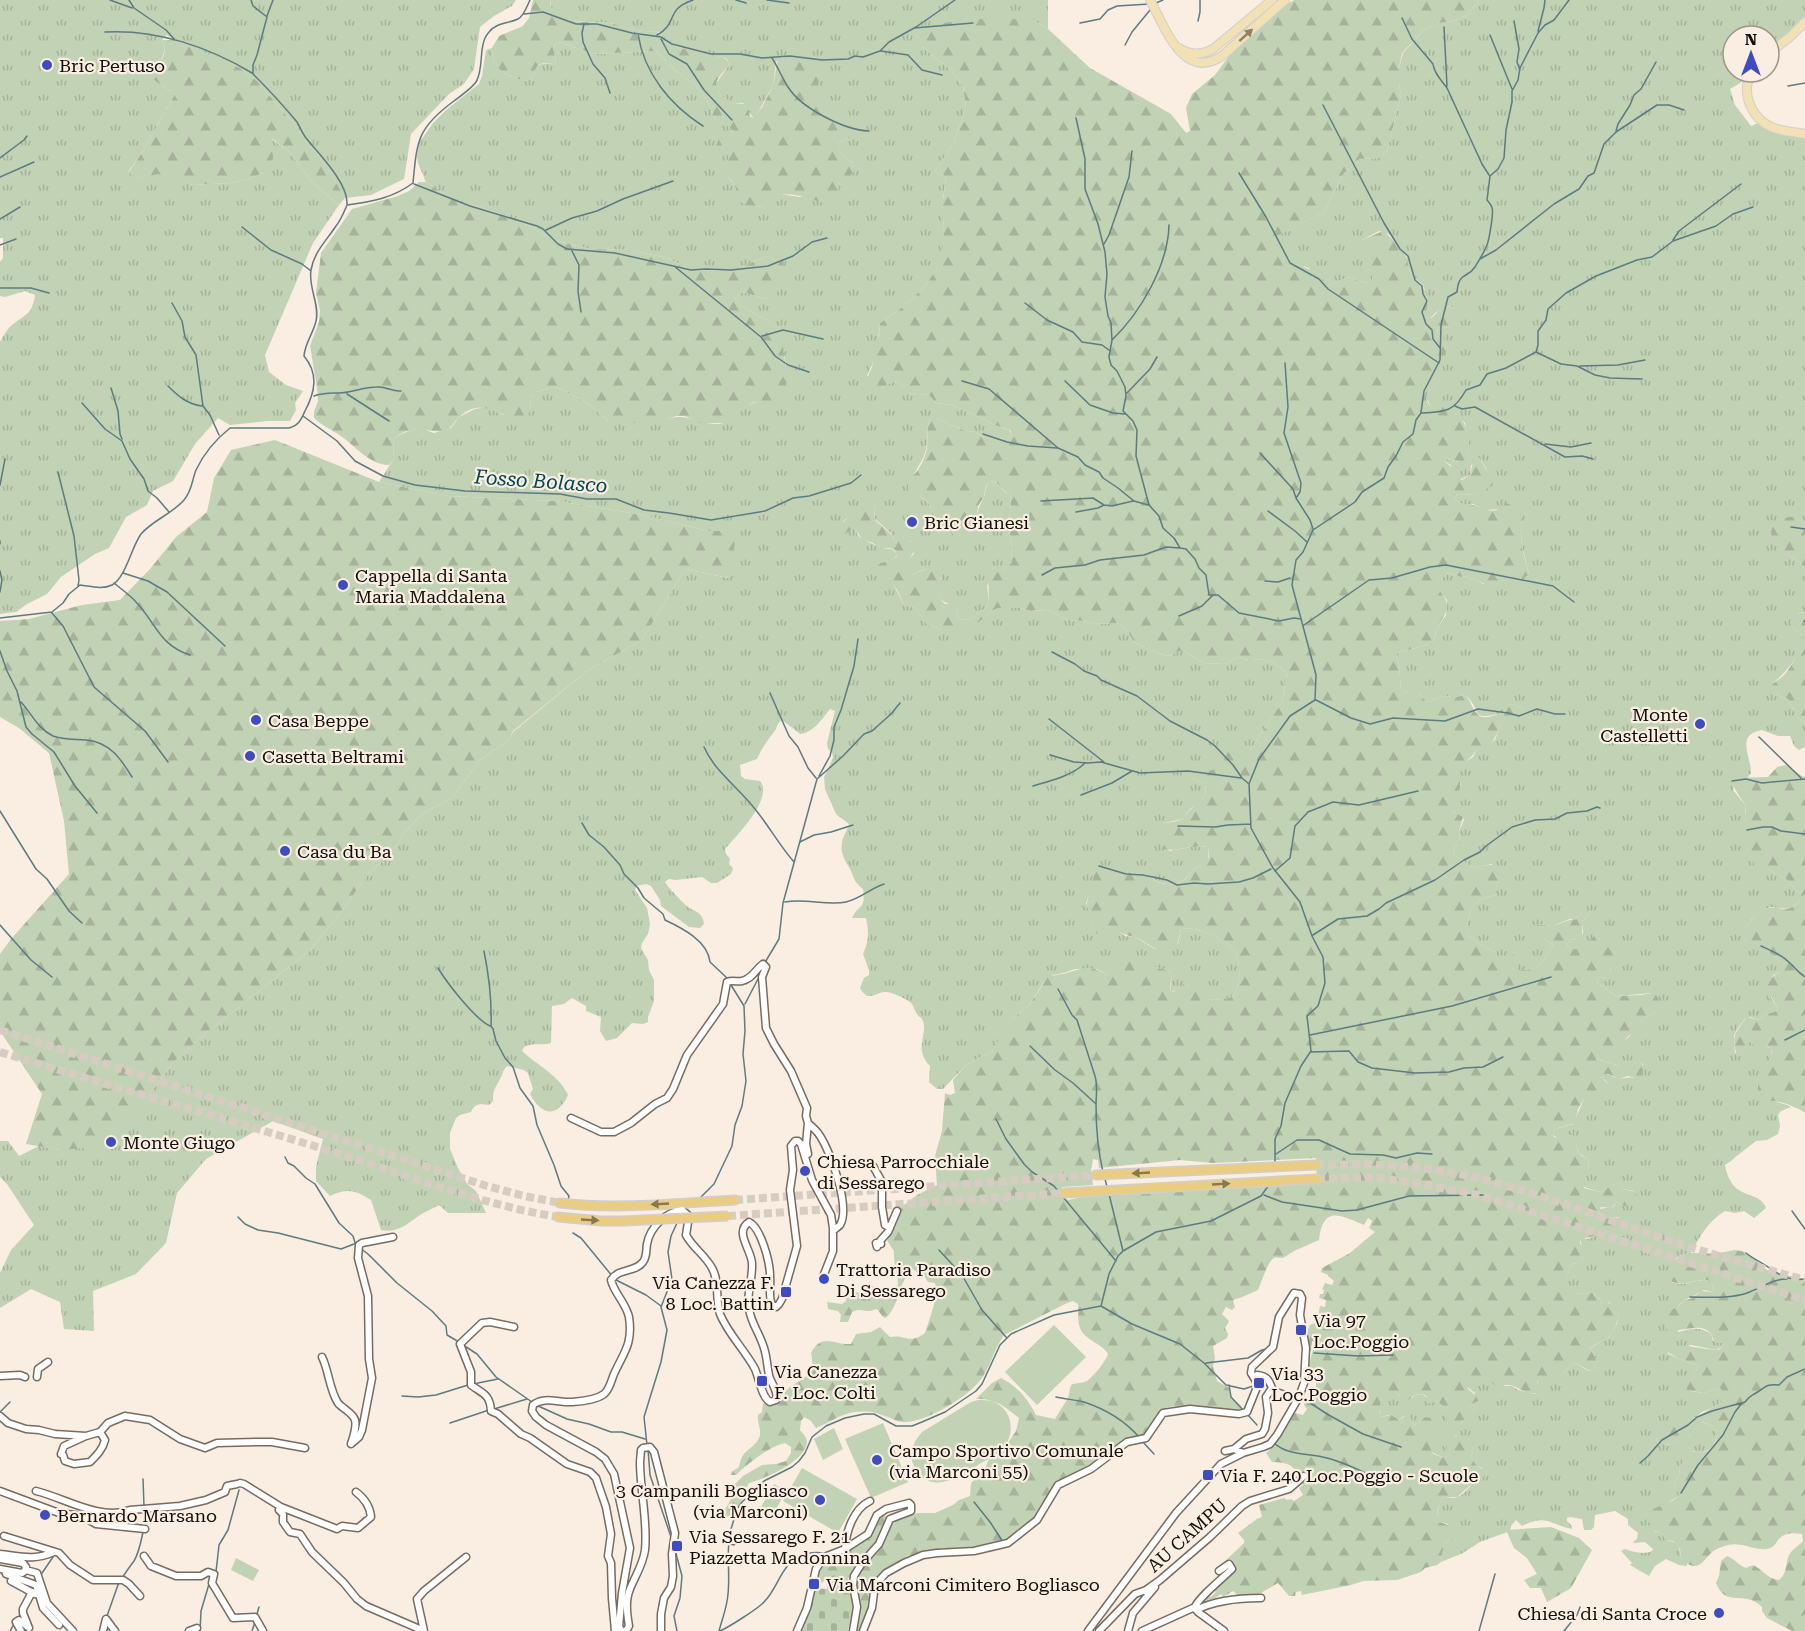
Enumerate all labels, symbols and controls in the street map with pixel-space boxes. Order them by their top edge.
north arrow [1721,24,1781,84]
one-way arrow [1238,28,1253,42]
text: N [1745,30,1757,49]
place label: Bric Pertuso [59,55,165,76]
marker: Bric Pertuso [40,58,54,72]
water label: Fosso Bolasco [473,464,608,498]
place label: Bric Gianesi [924,512,1029,533]
marker: Bric Gianesi [905,515,919,529]
place label: Cappella di Santa Maria Maddalena [355,565,507,607]
marker: Cappella di Santa Maria Maddalena [336,578,350,592]
place label: Monte Castelletti [1600,704,1688,746]
place label: Casa Beppe [268,710,369,731]
marker: Casa Beppe [249,713,263,727]
marker: Monte Castelletti [1693,717,1707,731]
place label: Casetta Beltrami [262,746,404,767]
marker: Casetta Beltrami [243,749,257,763]
place label: Casa du Ba [297,841,392,862]
marker: Casa du Ba [278,844,292,858]
place label: Monte Giugo [123,1132,235,1153]
marker: Monte Giugo [104,1135,118,1149]
place label: Chiesa Parrocchiale di Sessarego [817,1151,989,1193]
marker: Chiesa Parrocchiale di Sessarego [798,1164,812,1178]
one-way arrow [1132,1169,1151,1178]
one-way arrow [1211,1180,1230,1189]
one-way arrow [650,1200,669,1209]
one-way arrow [581,1216,600,1225]
place label: Trattoria Paradiso Di Sessarego [836,1259,991,1301]
place label: Via Canezza F. 8 Loc. Battin [652,1272,774,1314]
marker: Trattoria Paradiso Di Sessarego [817,1272,831,1286]
marker: Via Canezza F. 8 Loc. Battin [779,1285,793,1299]
place label: Via 97 Loc.Poggio [1313,1310,1409,1352]
marker: Via 97 Loc.Poggio [1294,1323,1308,1337]
place label: Via Canezza F. Loc. Colti [774,1361,878,1403]
place label: Via 33 Loc.Poggio [1271,1363,1367,1405]
marker: Via Canezza F. Loc. Colti [755,1374,769,1388]
marker: Via 33 Loc.Poggio [1252,1376,1266,1390]
place label: Campo Sportivo Comunale (via Marconi 55) [889,1440,1124,1482]
marker: Campo Sportivo Comunale (via Marconi 55) [870,1453,884,1467]
place label: Via F. 240 Loc.Poggio - Scuole [1220,1465,1479,1486]
marker: Via F. 240 Loc.Poggio - Scuole [1201,1468,1215,1482]
place label: 3 Campanili Bogliasco (via Marconi) [616,1480,808,1522]
marker: 3 Campanili Bogliasco (via Marconi) [813,1493,827,1507]
street label: AU CAMPU [1143,1494,1231,1576]
place label: Bernardo Marsano [57,1505,217,1526]
marker: Bernardo Marsano [38,1508,52,1522]
place label: Via Sessarego F. 21 Piazzetta Madonnina [689,1526,871,1568]
marker: Via Sessarego F. 21 Piazzetta Madonnina [670,1539,684,1553]
place label: Via Marconi Cimitero Bogliasco [826,1574,1100,1595]
marker: Via Marconi Cimitero Bogliasco [807,1577,821,1591]
place label: Chiesa di Santa Croce [1517,1603,1707,1624]
marker: Chiesa di Santa Croce [1712,1606,1726,1620]

